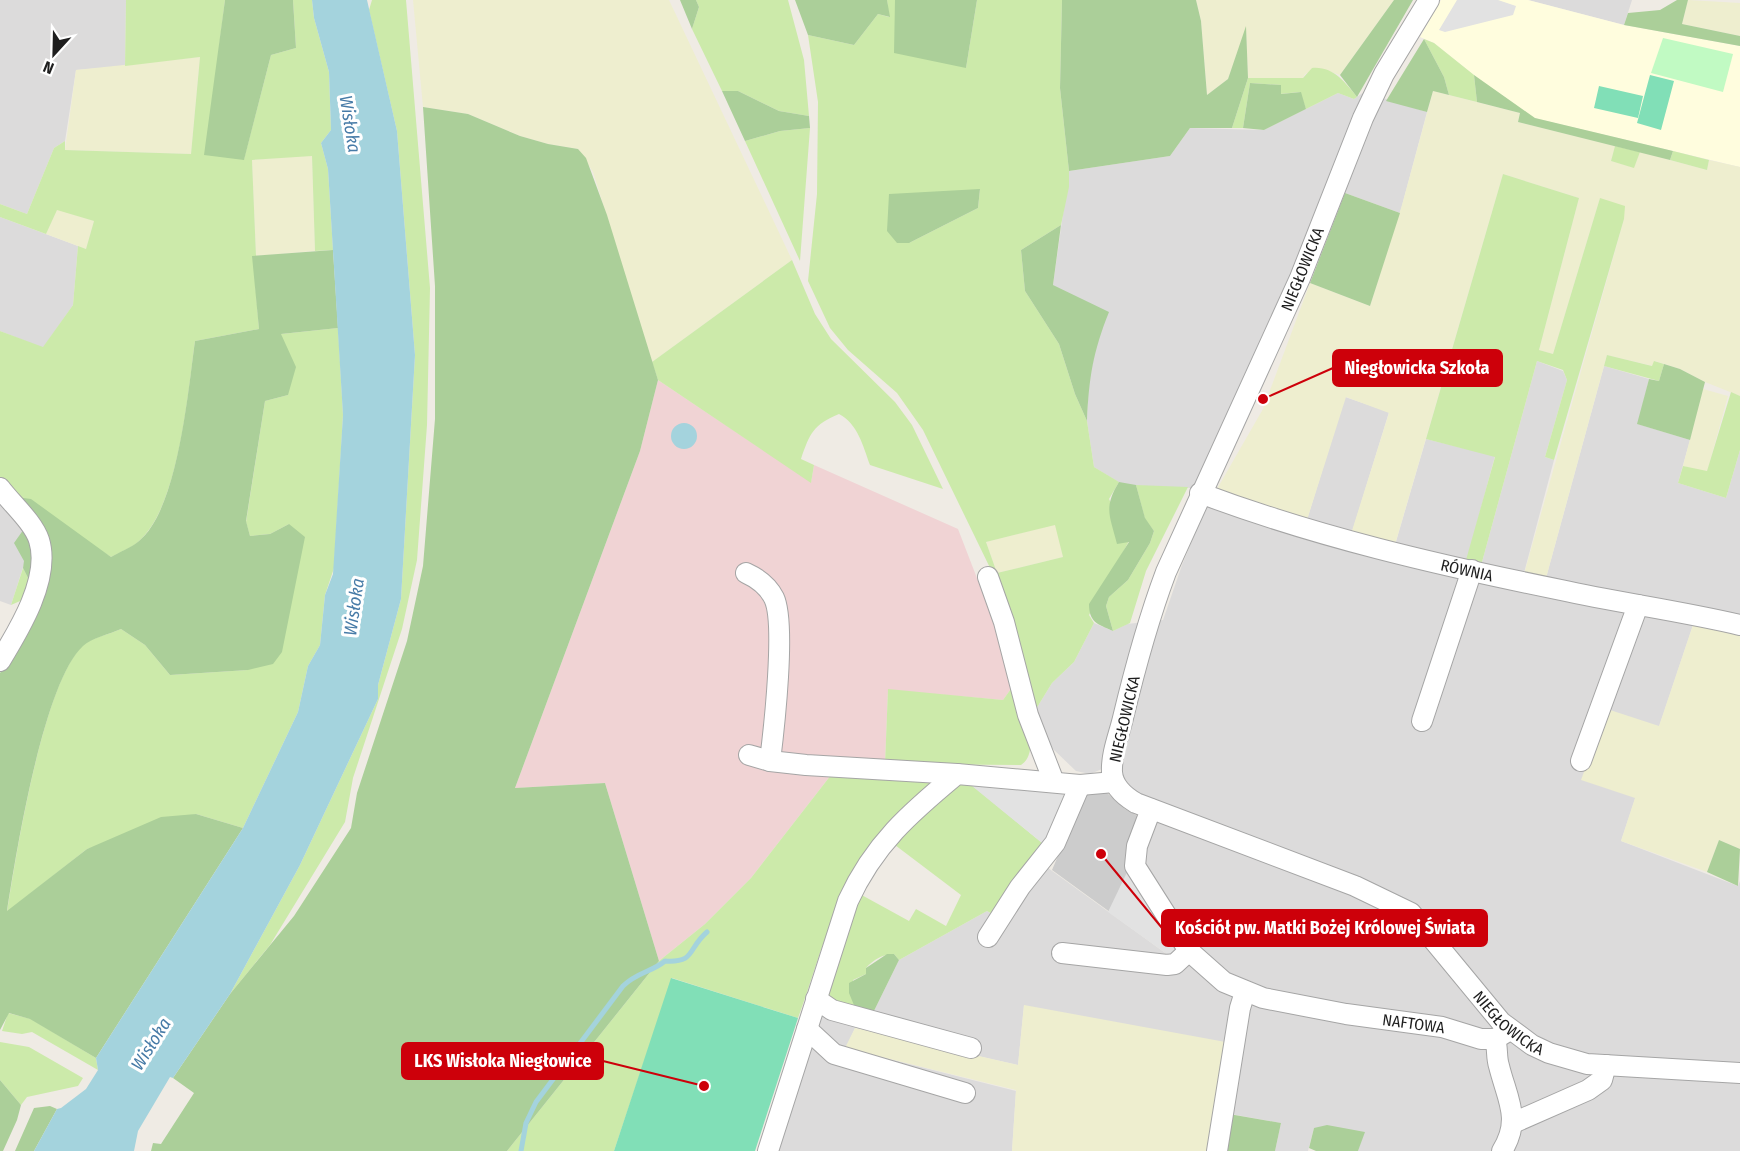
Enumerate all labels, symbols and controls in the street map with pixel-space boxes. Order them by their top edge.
north arrow [24,24,84,84]
text: N [41,57,57,78]
water label: Wisłoka [335,94,365,154]
street label: NIEGŁOWICKA [1277,224,1328,314]
callout: Niegłowicka Szkoła [1333,350,1502,386]
text: Niegłowicka Szkoła [1344,357,1490,379]
street label: RÓWNIA [1439,555,1495,586]
water label: Wisłoka [339,577,369,637]
street label: NIEGŁOWICKA [1105,673,1144,764]
callout: Kościół pw. Matki Bożej Królowej Świata [1162,910,1487,946]
text: Kościół pw. Matki Bożej Królowej Świata [1175,916,1475,939]
street label: NIEGŁOWICKA [1469,987,1547,1059]
street label: NAFTOWA [1381,1010,1446,1037]
water label: Wisłoka [126,1014,176,1074]
callout: LKS Wisłoka Niegłowice [402,1043,603,1079]
text: LKS Wisłoka Niegłowice [414,1050,592,1072]

